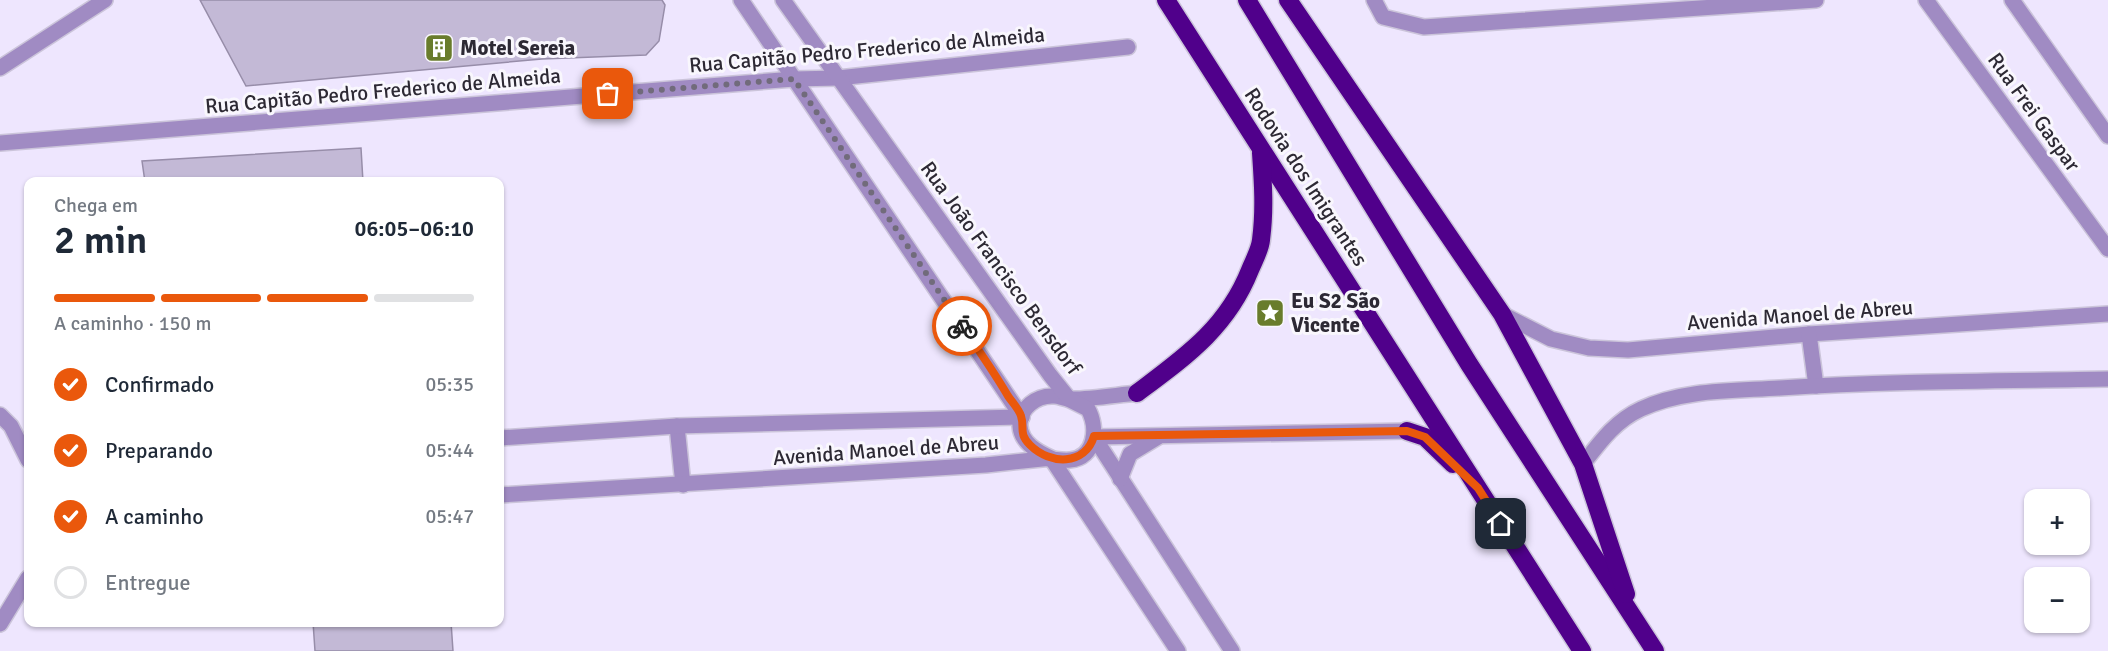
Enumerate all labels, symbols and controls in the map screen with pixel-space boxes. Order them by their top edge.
street label: Rua Capitão Pedro Frederico de Almeida [688,21,1046,79]
building icon: Motel Sereia [423,32,455,64]
place label: Motel Sereia [460,35,576,61]
street label: Rua Frei Gaspar [1982,48,2086,177]
street label: Rua Capitão Pedro Frederico de Almeida [204,62,562,120]
pin [582,68,633,119]
icon: bag [591,77,624,110]
street label: Rodovia dos Imigrantes [1239,83,1373,271]
street label: Rua João Francisco Bensdorf [915,156,1088,380]
text: Chega em [54,193,138,218]
text: 06:05–06:10 [355,215,474,242]
text: 2 min [54,216,147,264]
place label: Eu S2 São Vicente [1291,288,1380,338]
street label: Avenida Manoel de Abreu [1686,294,1914,336]
courier [932,296,992,356]
place icon: Eu S2 São Vicente [1254,297,1286,329]
icon: bike [946,310,979,343]
text: A caminho · 150 m [54,311,211,336]
icon: check [54,368,87,401]
text: Confirmado [105,371,214,398]
text: 05:35 [425,372,474,397]
street label: Avenida Manoel de Abreu [772,429,1000,471]
icon: check [54,434,87,467]
text: Preparando [105,437,213,464]
text: 05:44 [425,438,474,463]
map controls [2024,489,2090,633]
button: + [2024,489,2090,555]
pin [1475,498,1526,549]
icon: check [54,500,87,533]
text: A caminho [105,503,204,530]
text: 05:47 [425,504,474,529]
icon: home [1484,507,1517,540]
button: − [2024,567,2090,633]
text: Entregue [105,569,190,596]

